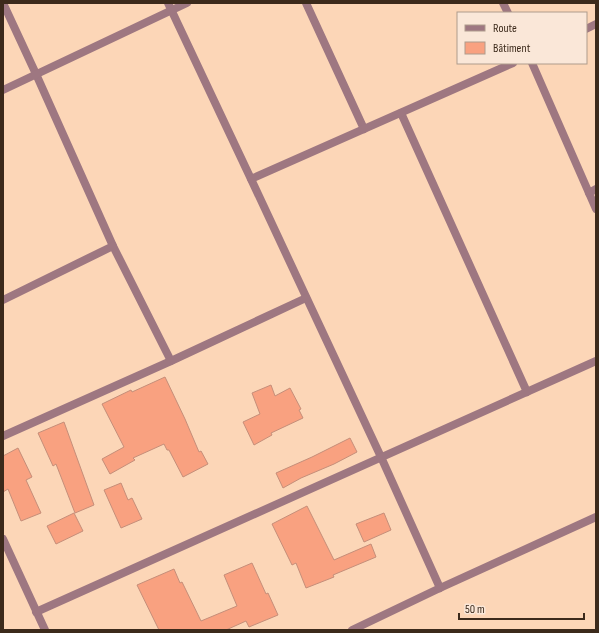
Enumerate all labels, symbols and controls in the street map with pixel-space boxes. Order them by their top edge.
legend [457,12,587,64]
text: Route [493,21,517,36]
text: Bâtiment [493,41,531,56]
scale bar [459,595,584,621]
text: 50 m [465,602,485,617]

